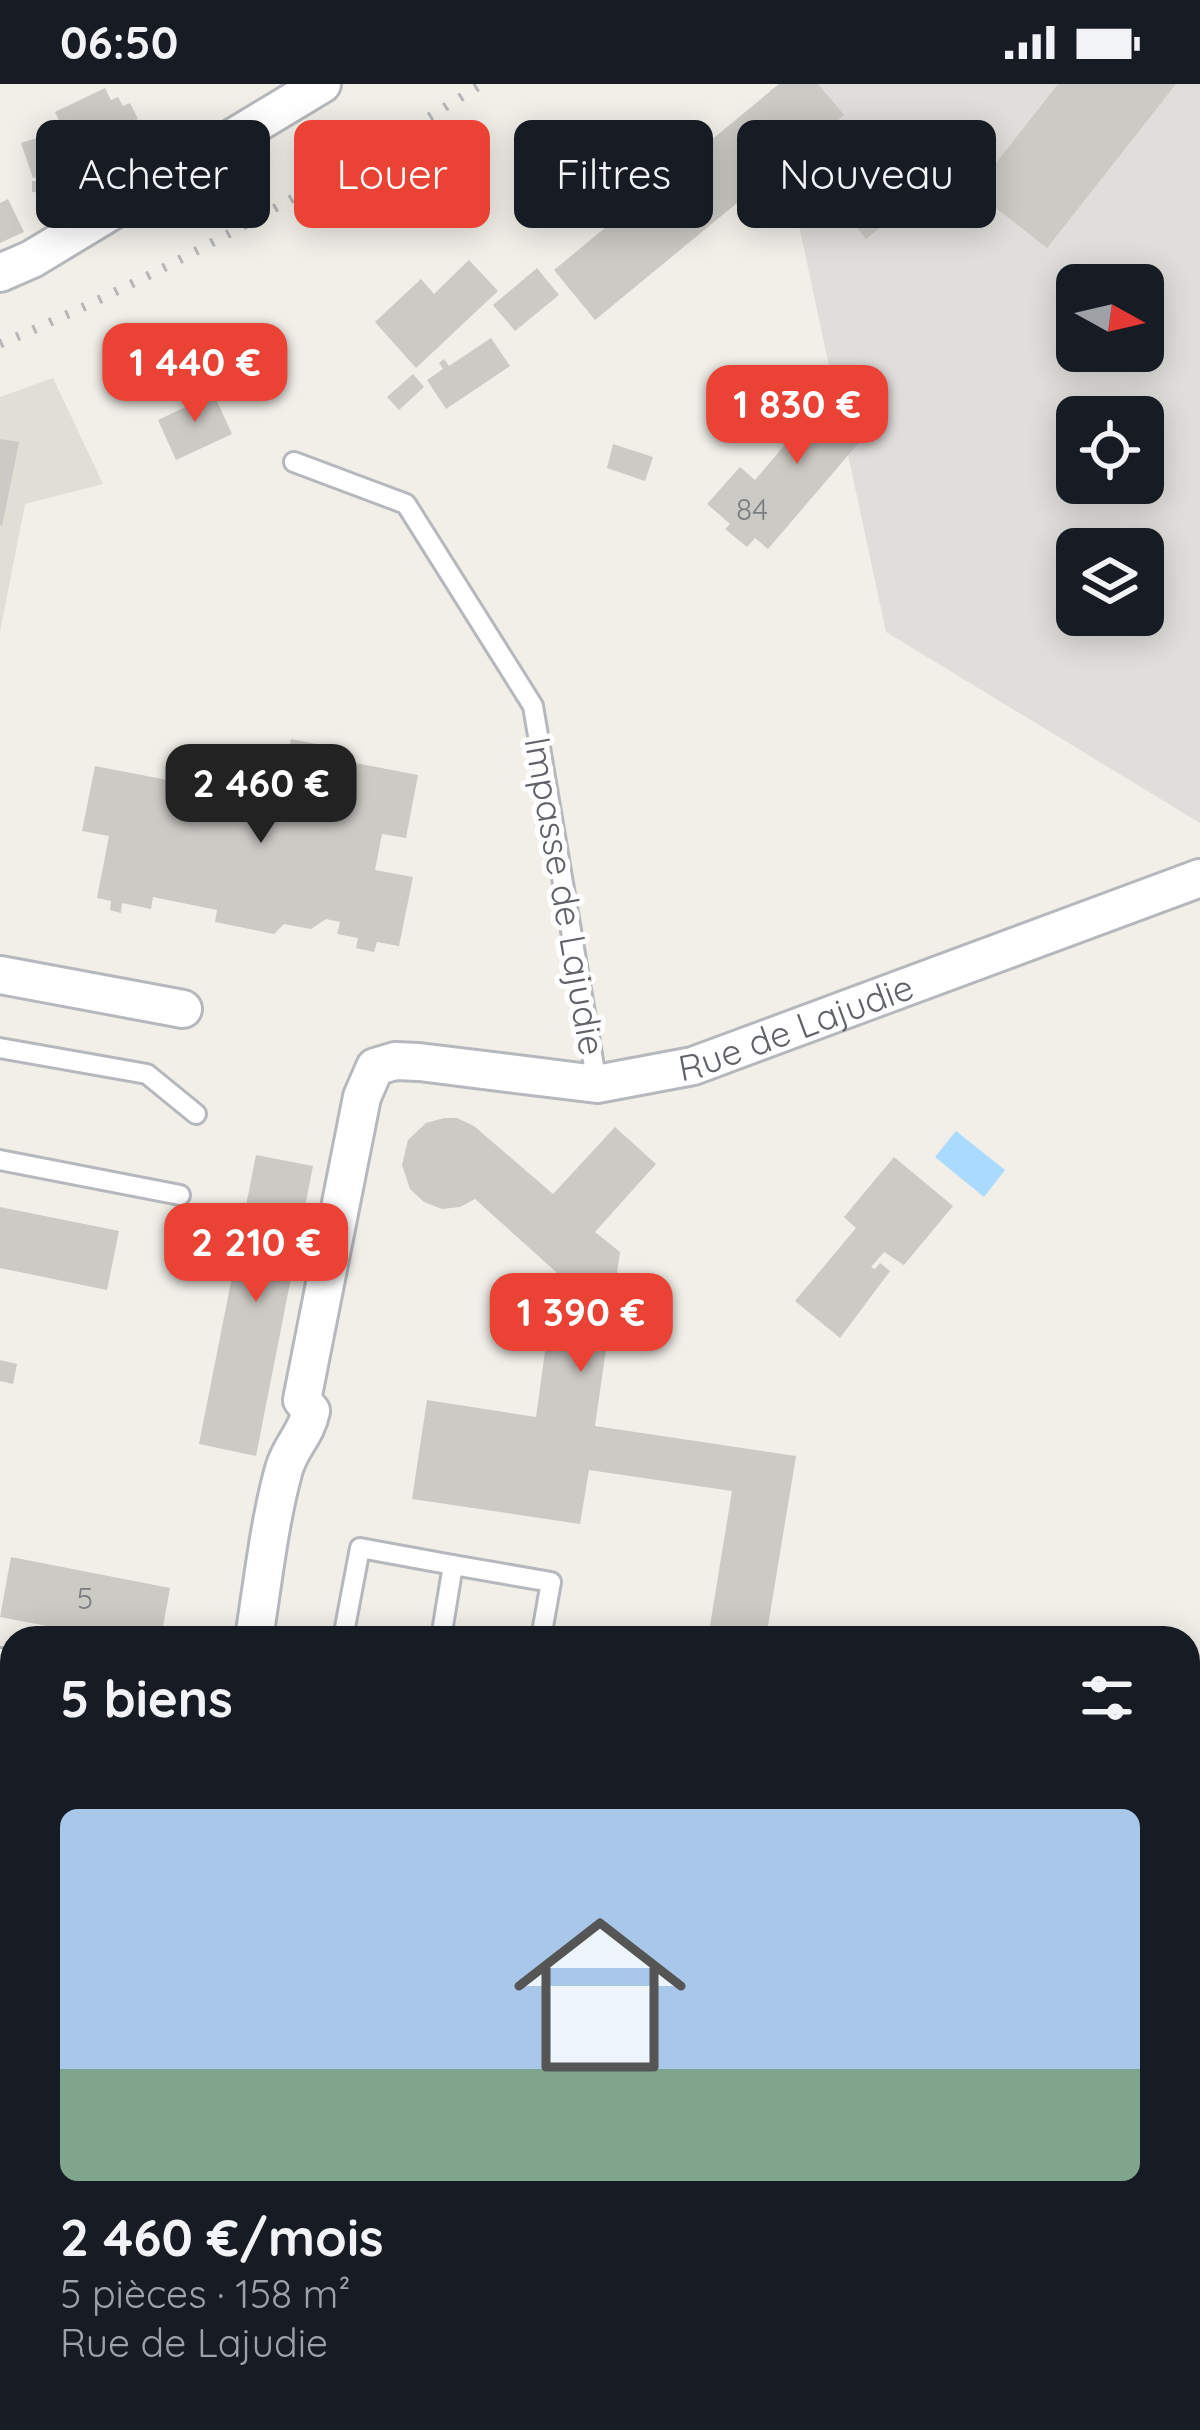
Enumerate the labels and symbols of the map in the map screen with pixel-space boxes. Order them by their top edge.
north arrow [1056,264,1164,372]
pin: 1 440 € [84,323,306,425]
pin: 1 830 € [686,365,908,467]
house number: 84 [736,490,768,528]
street label: Impasse de Lajudie [515,733,616,1059]
pin: 2 460 € [150,744,372,846]
street label: Rue de Lajudie [675,963,919,1090]
pin: 2 210 € [145,1203,367,1305]
pin: 1 390 € [470,1273,692,1375]
house number: 5 [77,1579,93,1617]

